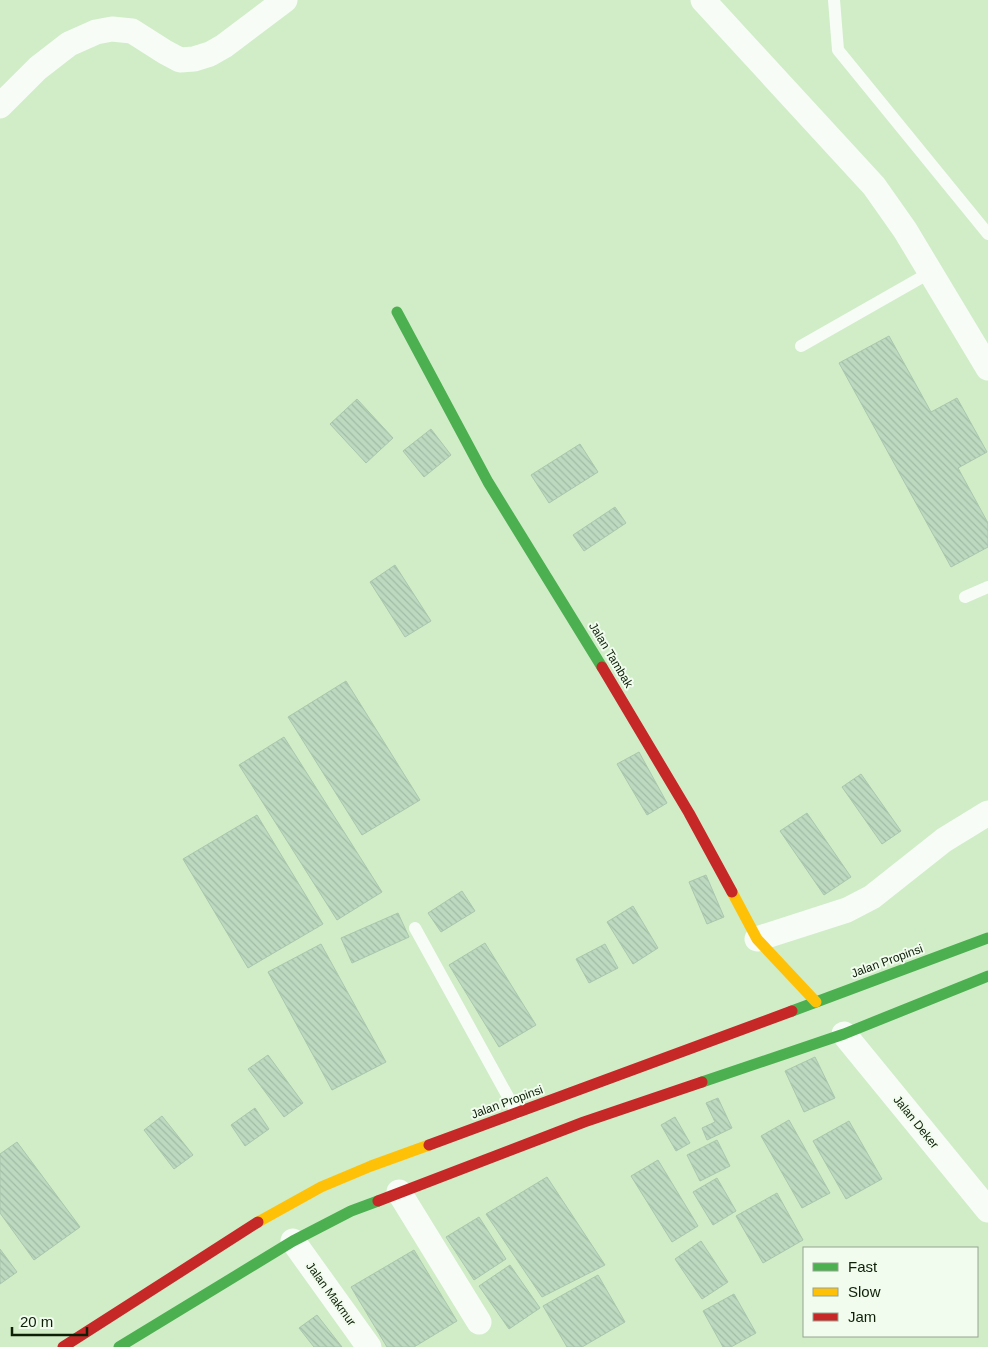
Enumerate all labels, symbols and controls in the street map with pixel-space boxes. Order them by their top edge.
street label: Jalan Tambak [586,620,637,691]
street label: Jalan Propinsi [849,942,925,980]
street label: Jalan Propinsi [469,1083,545,1121]
street label: Jalan Deker [890,1093,942,1151]
legend [803,1247,978,1337]
text: Fast [848,1258,878,1275]
street label: Jalan Makmur [303,1259,359,1329]
text: Slow [848,1283,881,1300]
scale bar [12,1304,88,1336]
text: Jam [848,1308,876,1325]
text: 20 m [20,1313,53,1330]

